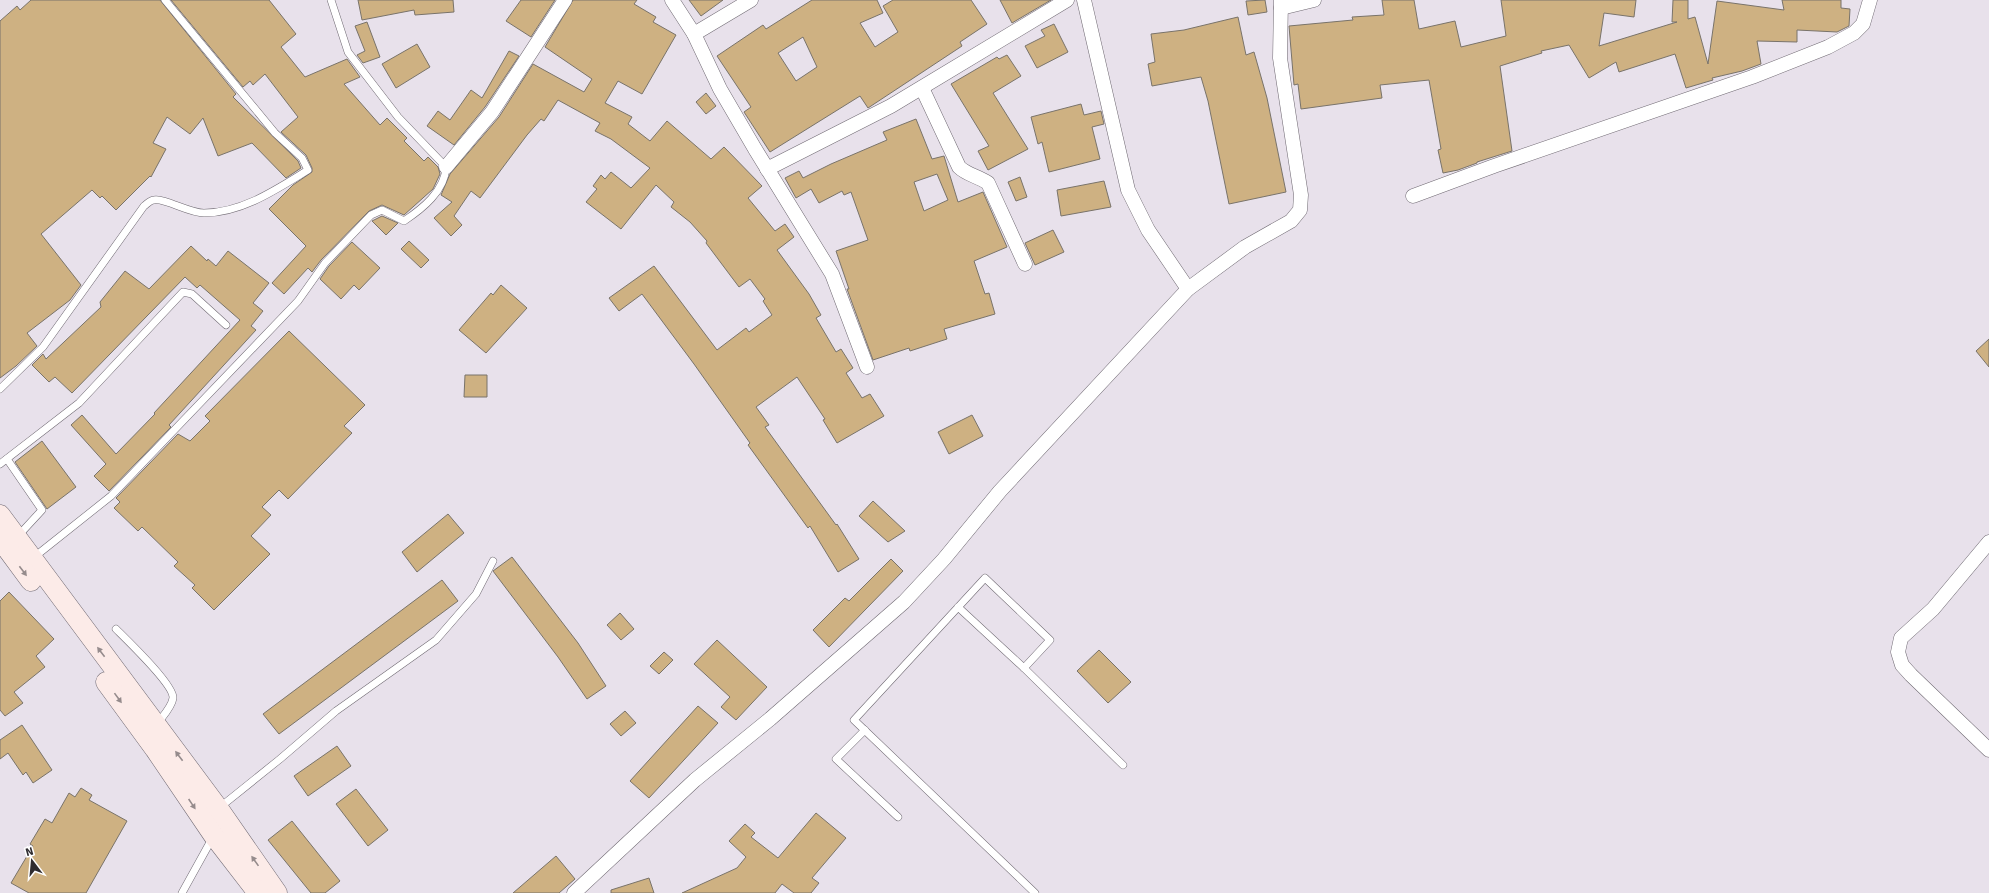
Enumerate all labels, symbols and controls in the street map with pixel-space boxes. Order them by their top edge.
one-way arrow [19,565,27,576]
one-way arrow [96,646,105,657]
one-way arrow [113,692,122,703]
one-way arrow [174,750,183,761]
one-way arrow [188,799,196,809]
north arrow [12,841,52,881]
text: N [24,845,35,859]
one-way arrow [251,856,259,866]

